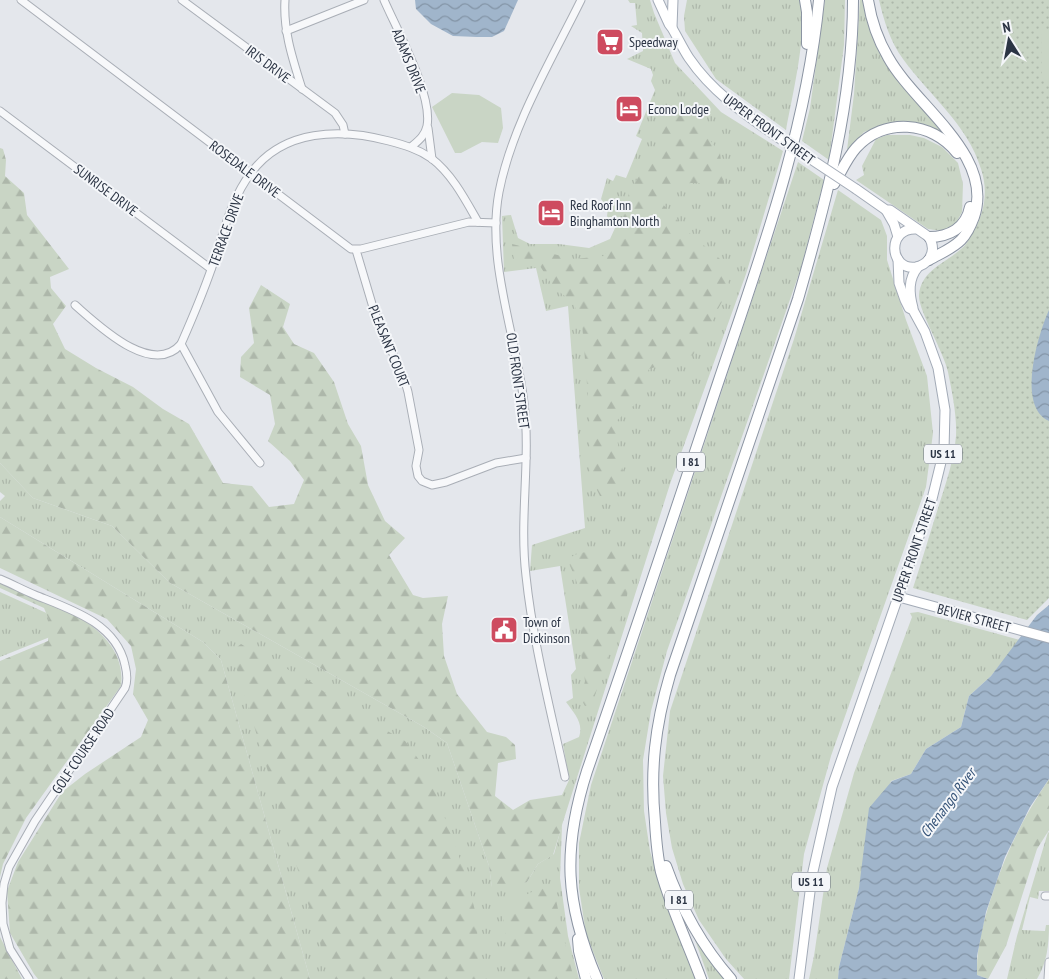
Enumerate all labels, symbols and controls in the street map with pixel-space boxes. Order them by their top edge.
north arrow [984,15,1034,65]
text: N [1001,18,1012,37]
street label: ADAMS DRIVE [388,26,430,96]
supermarket icon: Speedway [595,27,625,57]
place label: Speedway [629,33,678,51]
street label: IRIS DRIVE [242,41,294,87]
street label: UPPER FRONT STREET [720,90,819,169]
hotel icon: Econo Lodge [614,94,644,124]
place label: Econo Lodge [648,100,709,118]
street label: ROSEDALE DRIVE [206,136,284,202]
street label: SUNRISE DRIVE [70,160,142,220]
street label: TERRACE DRIVE [204,191,248,269]
place label: Red Roof Inn Binghamton North [570,196,659,230]
hotel icon: Red Roof Inn Binghamton North [536,198,566,228]
street label: PLEASANT COURT [364,302,414,390]
street label: OLD FRONT STREET [502,332,534,431]
road number: US 11 [924,444,962,464]
road number: I 81 [677,452,705,472]
street label: UPPER FRONT STREET [888,495,940,604]
street label: BEVIER STREET [935,600,1013,637]
place label: Town of Dickinson [523,613,570,647]
public building icon: Town of Dickinson [489,615,519,645]
street label: GOLF COURSE ROAD [48,705,118,797]
water label: Chenango River [915,763,981,841]
road number: US 11 [792,872,830,892]
road number: I 81 [665,890,693,910]

